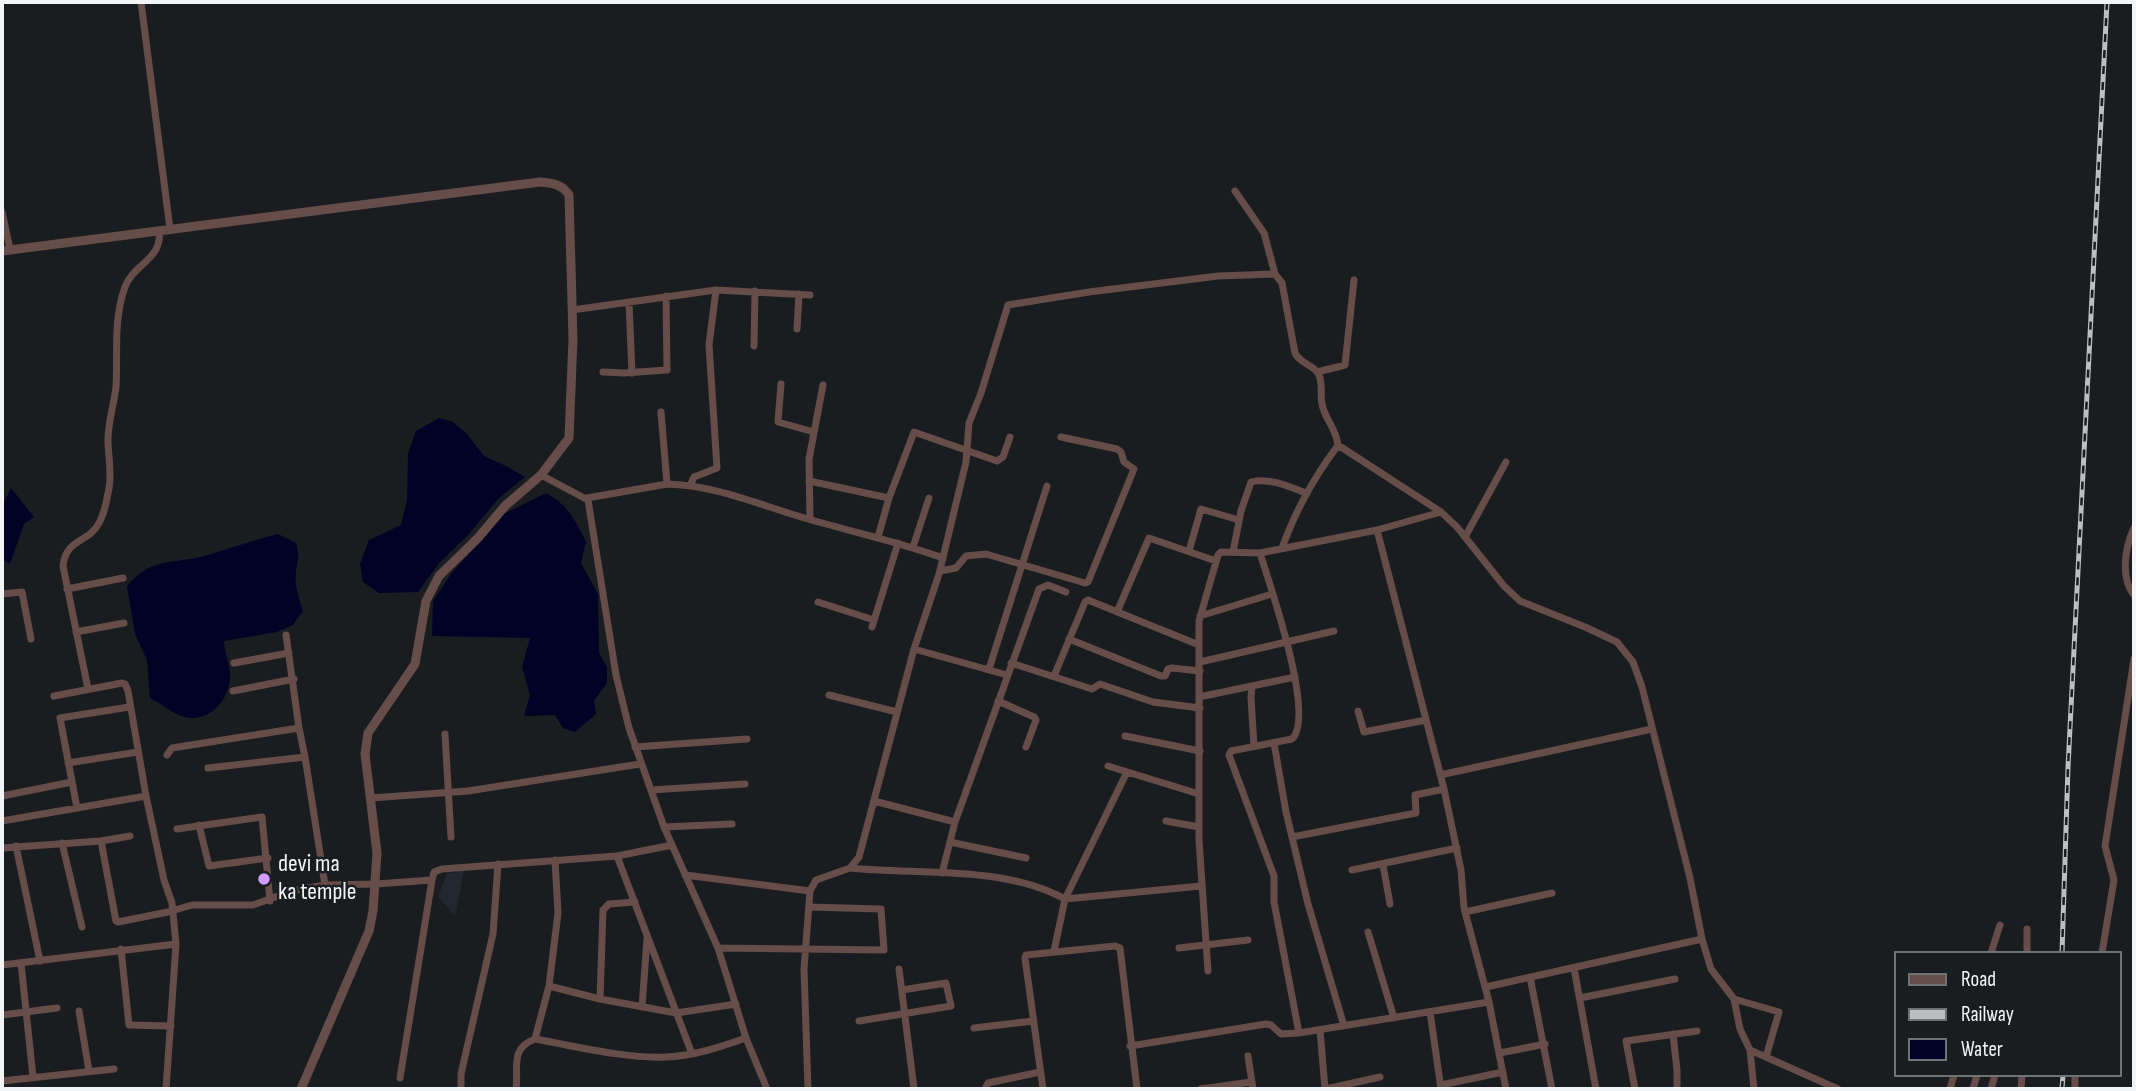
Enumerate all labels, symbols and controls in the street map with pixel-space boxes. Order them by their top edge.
place label: devi ma ka temple [278,851,356,907]
marker: devi ma ka temple [256,871,272,887]
legend [1895,951,2122,1077]
text: Road [1961,967,1996,992]
text: Railway [1961,1002,2014,1027]
text: Water [1961,1037,2003,1062]

